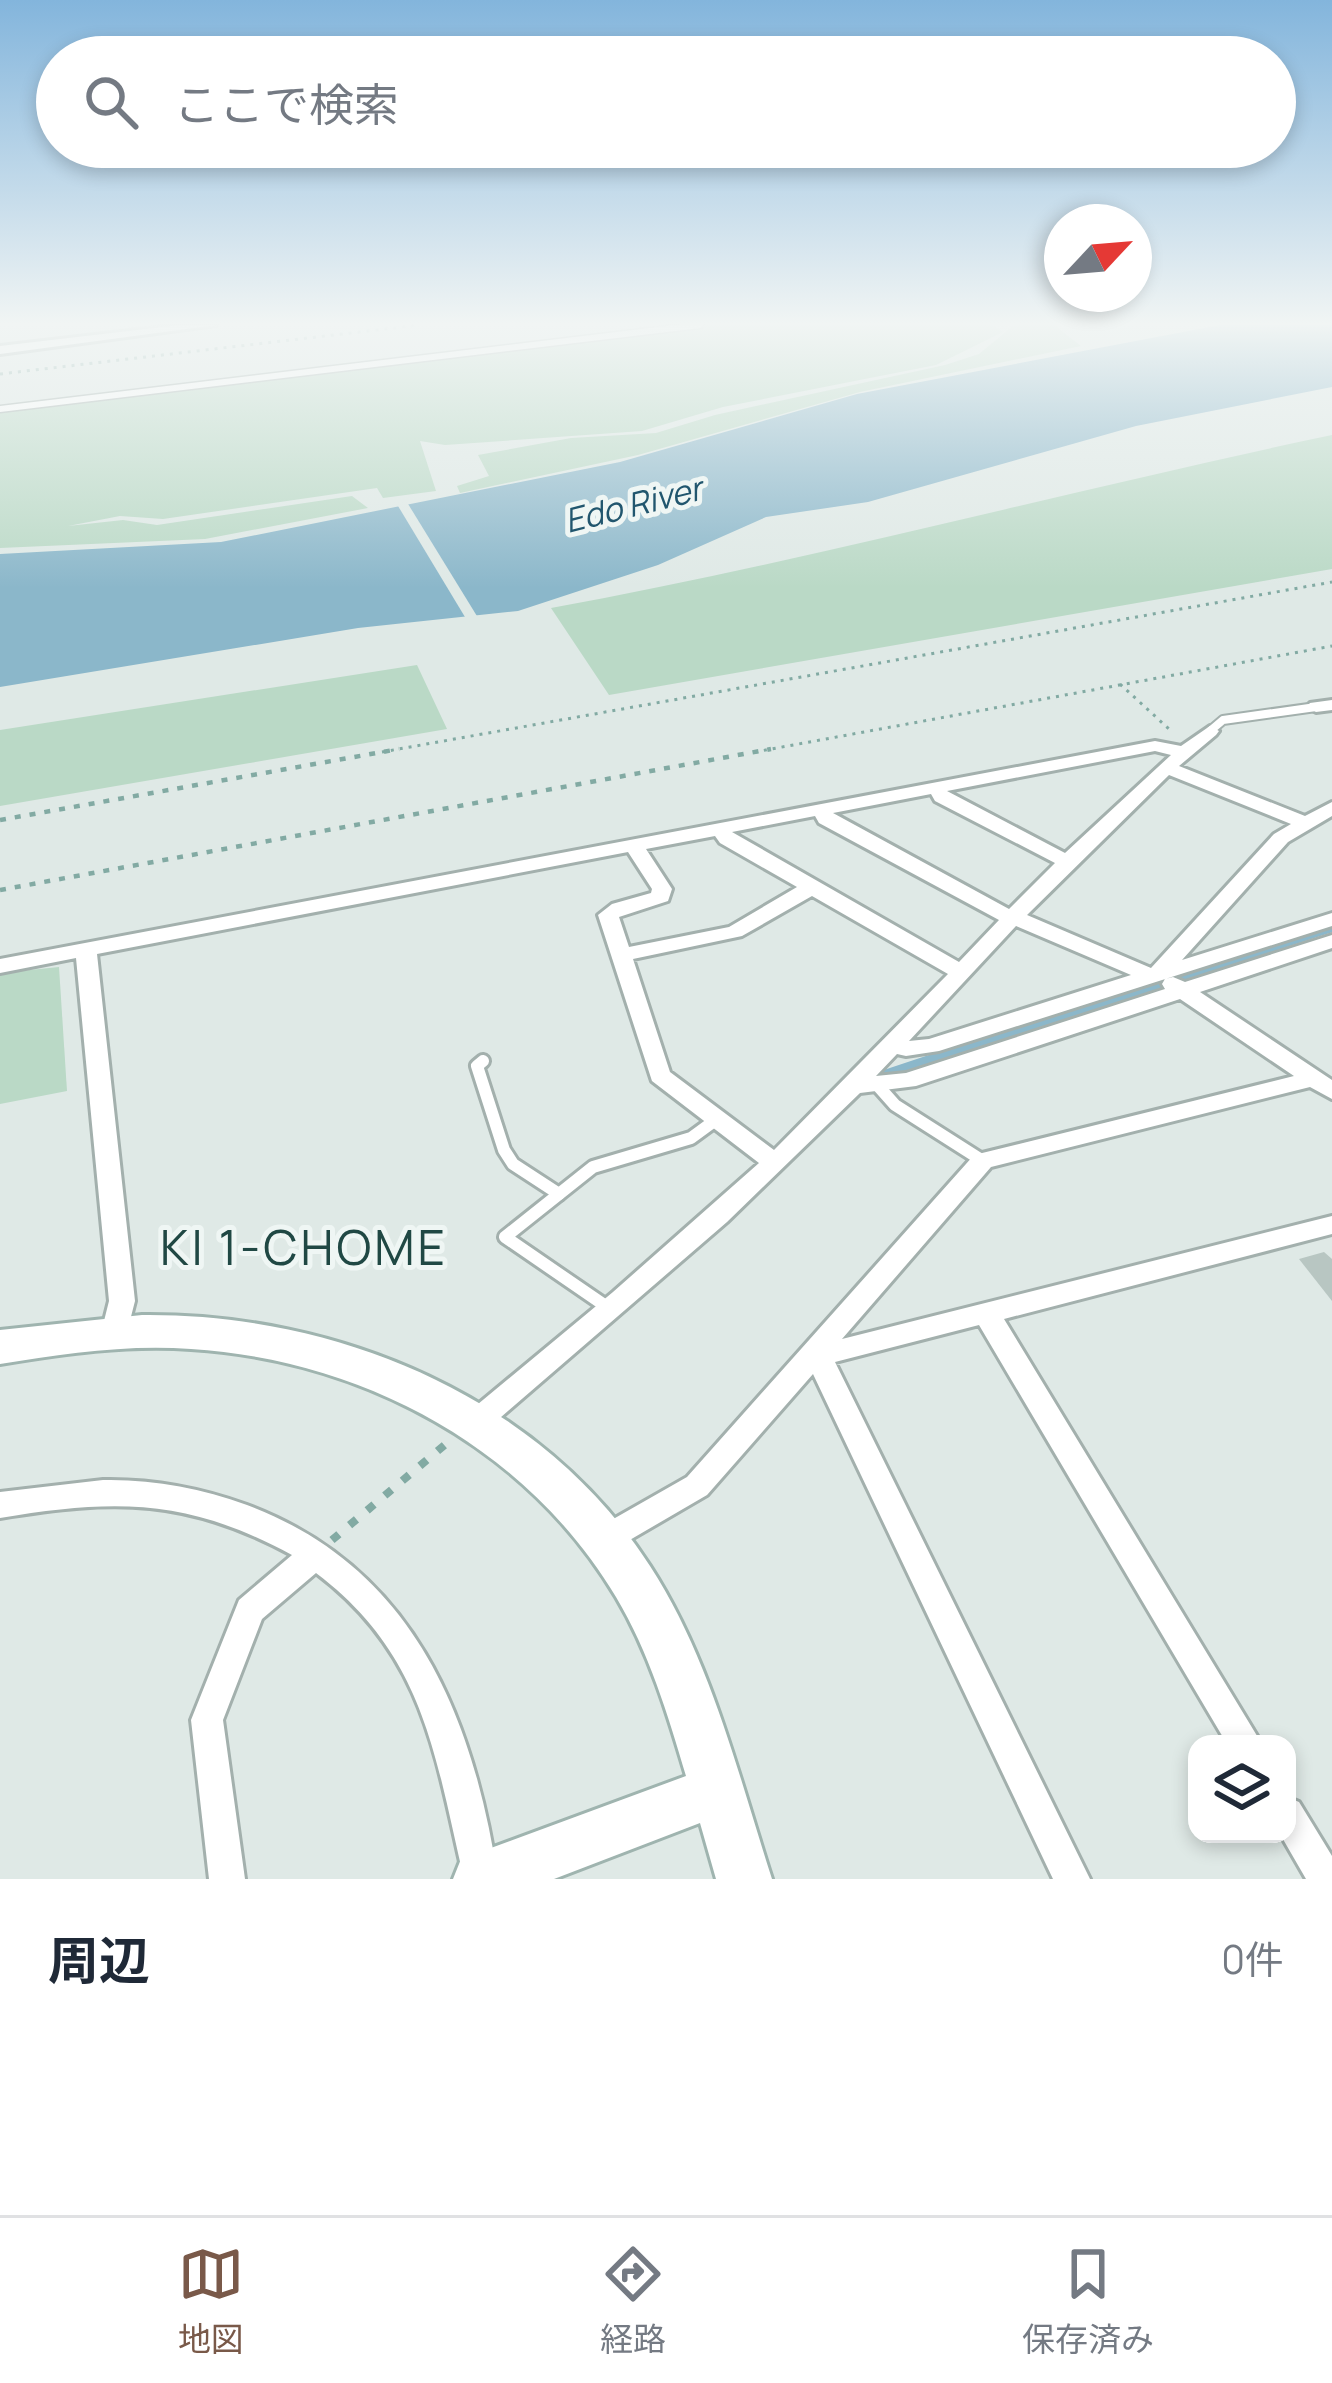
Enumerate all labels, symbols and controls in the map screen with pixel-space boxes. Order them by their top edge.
search box [36,36,1296,168]
icon: search [78,69,144,135]
text: ここで検索 [174,73,399,135]
north arrow [1044,204,1152,312]
water label: Edo River [559,464,710,543]
district label: KI 1-CHOME [160,1214,448,1279]
map controls [1188,1735,1296,1843]
button: layers [1188,1735,1296,1843]
text: 周辺 [48,1925,150,1994]
text: 0件 [1221,1932,1284,1986]
tab: 地図 [178,2241,244,2361]
tab: 経路 [600,2241,666,2361]
tab: 保存済み [1022,2241,1154,2361]

